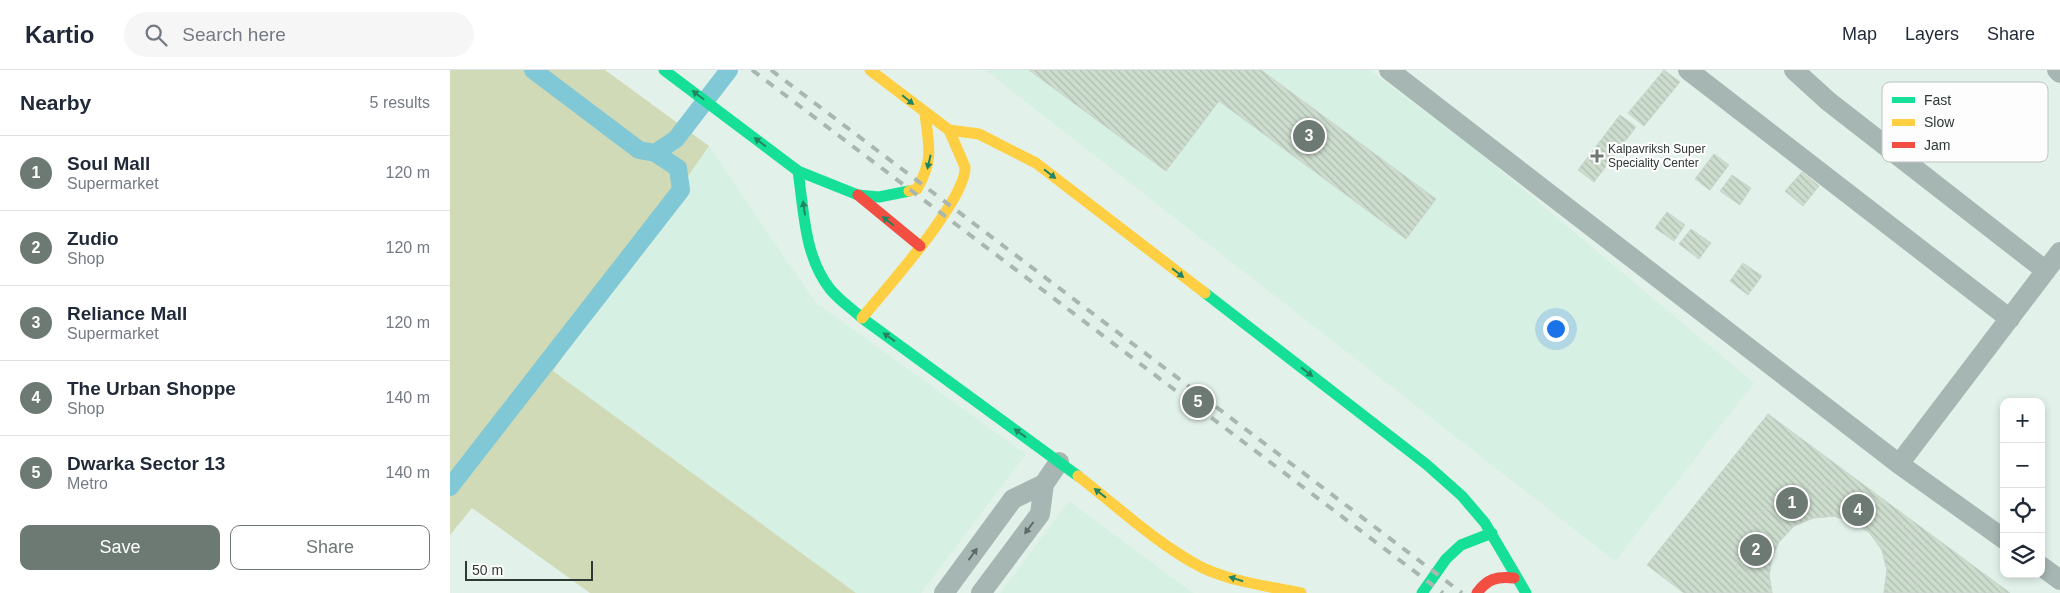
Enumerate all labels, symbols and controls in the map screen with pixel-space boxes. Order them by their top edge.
search box [124,12,474,57]
text: Kartio [25,21,94,48]
icon: search [142,21,170,49]
text: Search here [182,24,286,45]
text: Map [1842,24,1877,44]
text: Layers [1905,24,1959,44]
text: Share [1987,24,2035,44]
legend [1882,82,2048,162]
one-way arrow [692,90,705,101]
text: Nearby [20,91,91,114]
text: Fast [1924,92,1951,108]
text: 5 results [370,94,430,111]
one-way arrow [901,95,914,106]
text: Slow [1924,114,1955,130]
pin: 3 [1293,117,1325,155]
one-way arrow [754,136,767,147]
text: Jam [1924,137,1950,153]
place label: Kalpavriksh Super Speciality Center [1608,142,1705,170]
marker: Kalpavriksh Super Speciality Center [1590,149,1604,163]
text: Soul Mall [67,153,150,174]
one-way arrow [925,155,933,170]
text: 1 [32,164,40,181]
text: 120 m [386,164,430,181]
one-way arrow [1043,168,1056,179]
text: Supermarket [67,175,159,192]
one-way arrow [799,200,807,216]
one-way arrow [882,215,895,226]
text: Zudio [67,228,119,249]
text: 2 [32,239,40,256]
text: 120 m [386,239,430,256]
text: Shop [67,250,104,267]
one-way arrow [1171,268,1185,278]
text: Reliance Mall [67,303,187,324]
text: 3 [32,314,40,331]
text: 120 m [386,314,430,331]
your location [1543,316,1569,342]
text: Supermarket [67,325,159,342]
one-way arrow [882,332,896,342]
one-way arrow [1300,367,1313,378]
text: The Urban Shoppe [67,378,236,399]
pin: 5 [1182,383,1214,421]
text: 4 [32,389,40,406]
text: 140 m [386,389,430,406]
map controls [2000,398,2045,578]
button: + [2000,398,2045,443]
text: Shop [67,400,104,417]
one-way arrow [1013,428,1027,438]
button: − [2000,443,2045,488]
text: Dwarka Sector 13 [67,453,225,474]
text: 5 [32,464,40,481]
text: 140 m [386,464,430,481]
text: Metro [67,475,108,492]
pin: 1 [1776,484,1808,522]
one-way arrow [1093,488,1107,498]
button: locate [2000,488,2045,533]
pin: 4 [1842,491,1874,529]
one-way arrow [1024,521,1034,535]
button: Save [20,525,220,570]
button: Share [230,525,430,570]
pin: 2 [1740,531,1772,569]
button: layers [2000,533,2045,578]
one-way arrow [968,547,978,561]
scale bar [465,558,592,581]
text: 50 m [472,562,503,578]
one-way arrow [1228,574,1243,582]

